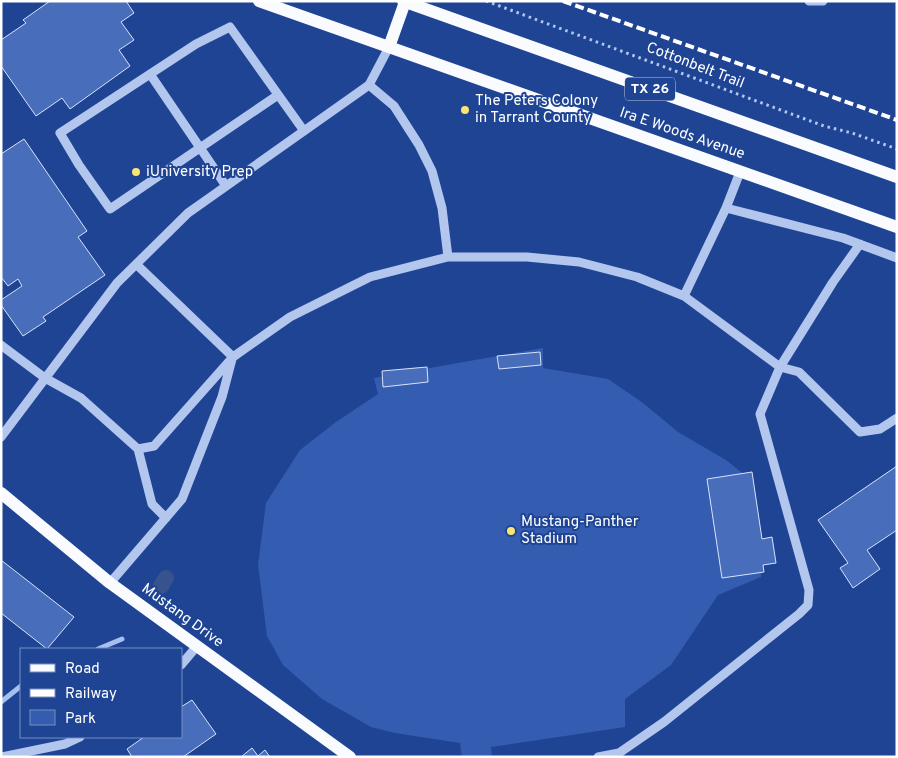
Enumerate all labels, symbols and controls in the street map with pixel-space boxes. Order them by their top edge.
street label: Cottonbelt Trail [643,39,747,93]
road number: TX 26 [625,78,675,100]
place label: The Peters Colony in Tarrant County [475,92,598,128]
marker: The Peters Colony in Tarrant County [459,104,471,116]
street label: Ira E Woods Avenue [617,104,747,164]
place label: iUniversity Prep [146,163,253,182]
marker: iUniversity Prep [130,166,142,178]
place label: Mustang-Panther Stadium [521,513,639,549]
marker: Mustang-Panther Stadium [505,525,517,537]
street label: Mustang Drive [137,580,227,652]
legend [20,648,182,738]
text: Road [65,660,100,679]
text: Railway [65,685,117,704]
text: Park [65,710,96,729]

